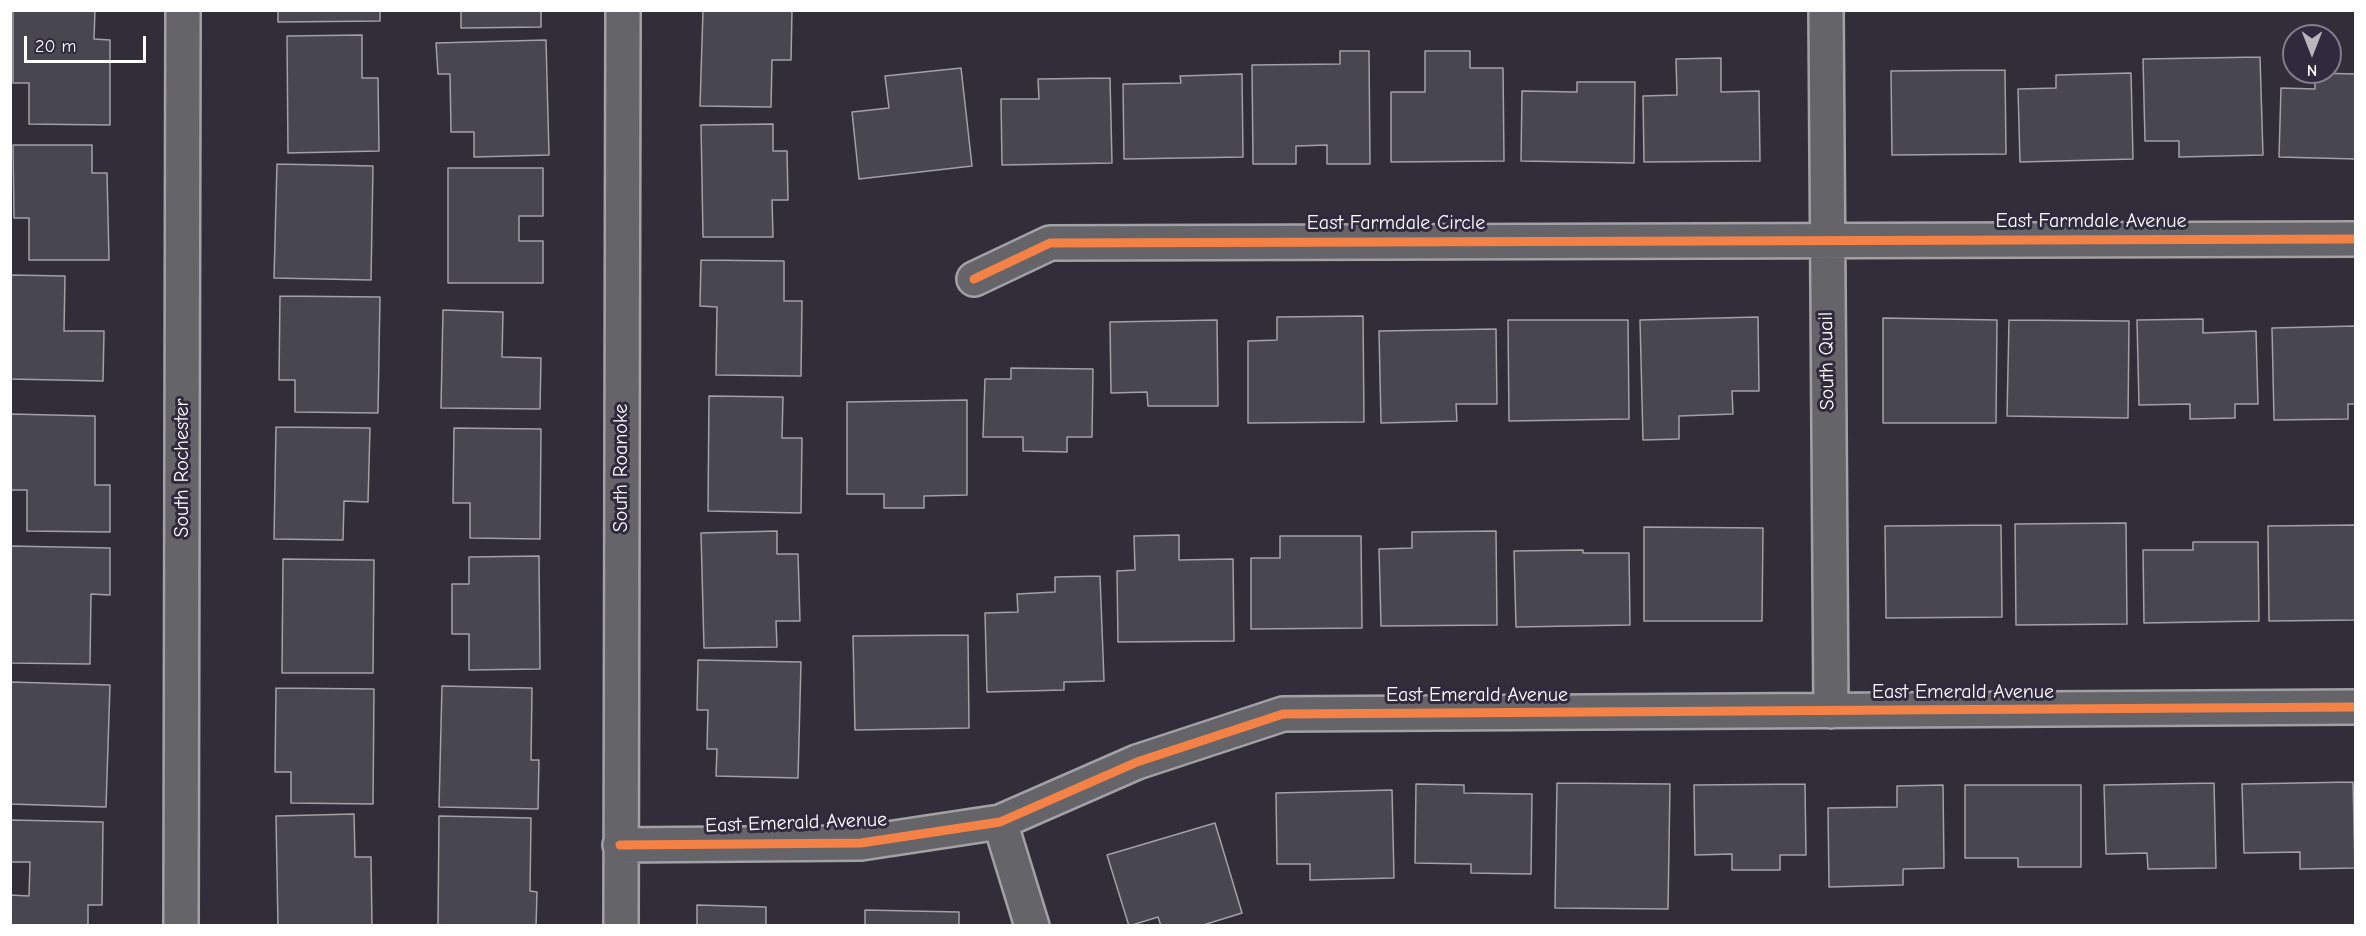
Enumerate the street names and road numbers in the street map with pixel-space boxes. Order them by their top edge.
street label: East Farmdale Avenue [1995,209,2187,233]
street label: East Farmdale Circle [1307,211,1485,235]
street label: South Quail [1814,312,1840,410]
street label: South Rochester [170,398,194,538]
street label: South Roanoke [609,404,633,532]
street label: East Emerald Avenue [1872,680,2054,704]
street label: East Emerald Avenue [1386,683,1568,707]
street label: East Emerald Avenue [705,808,887,838]

